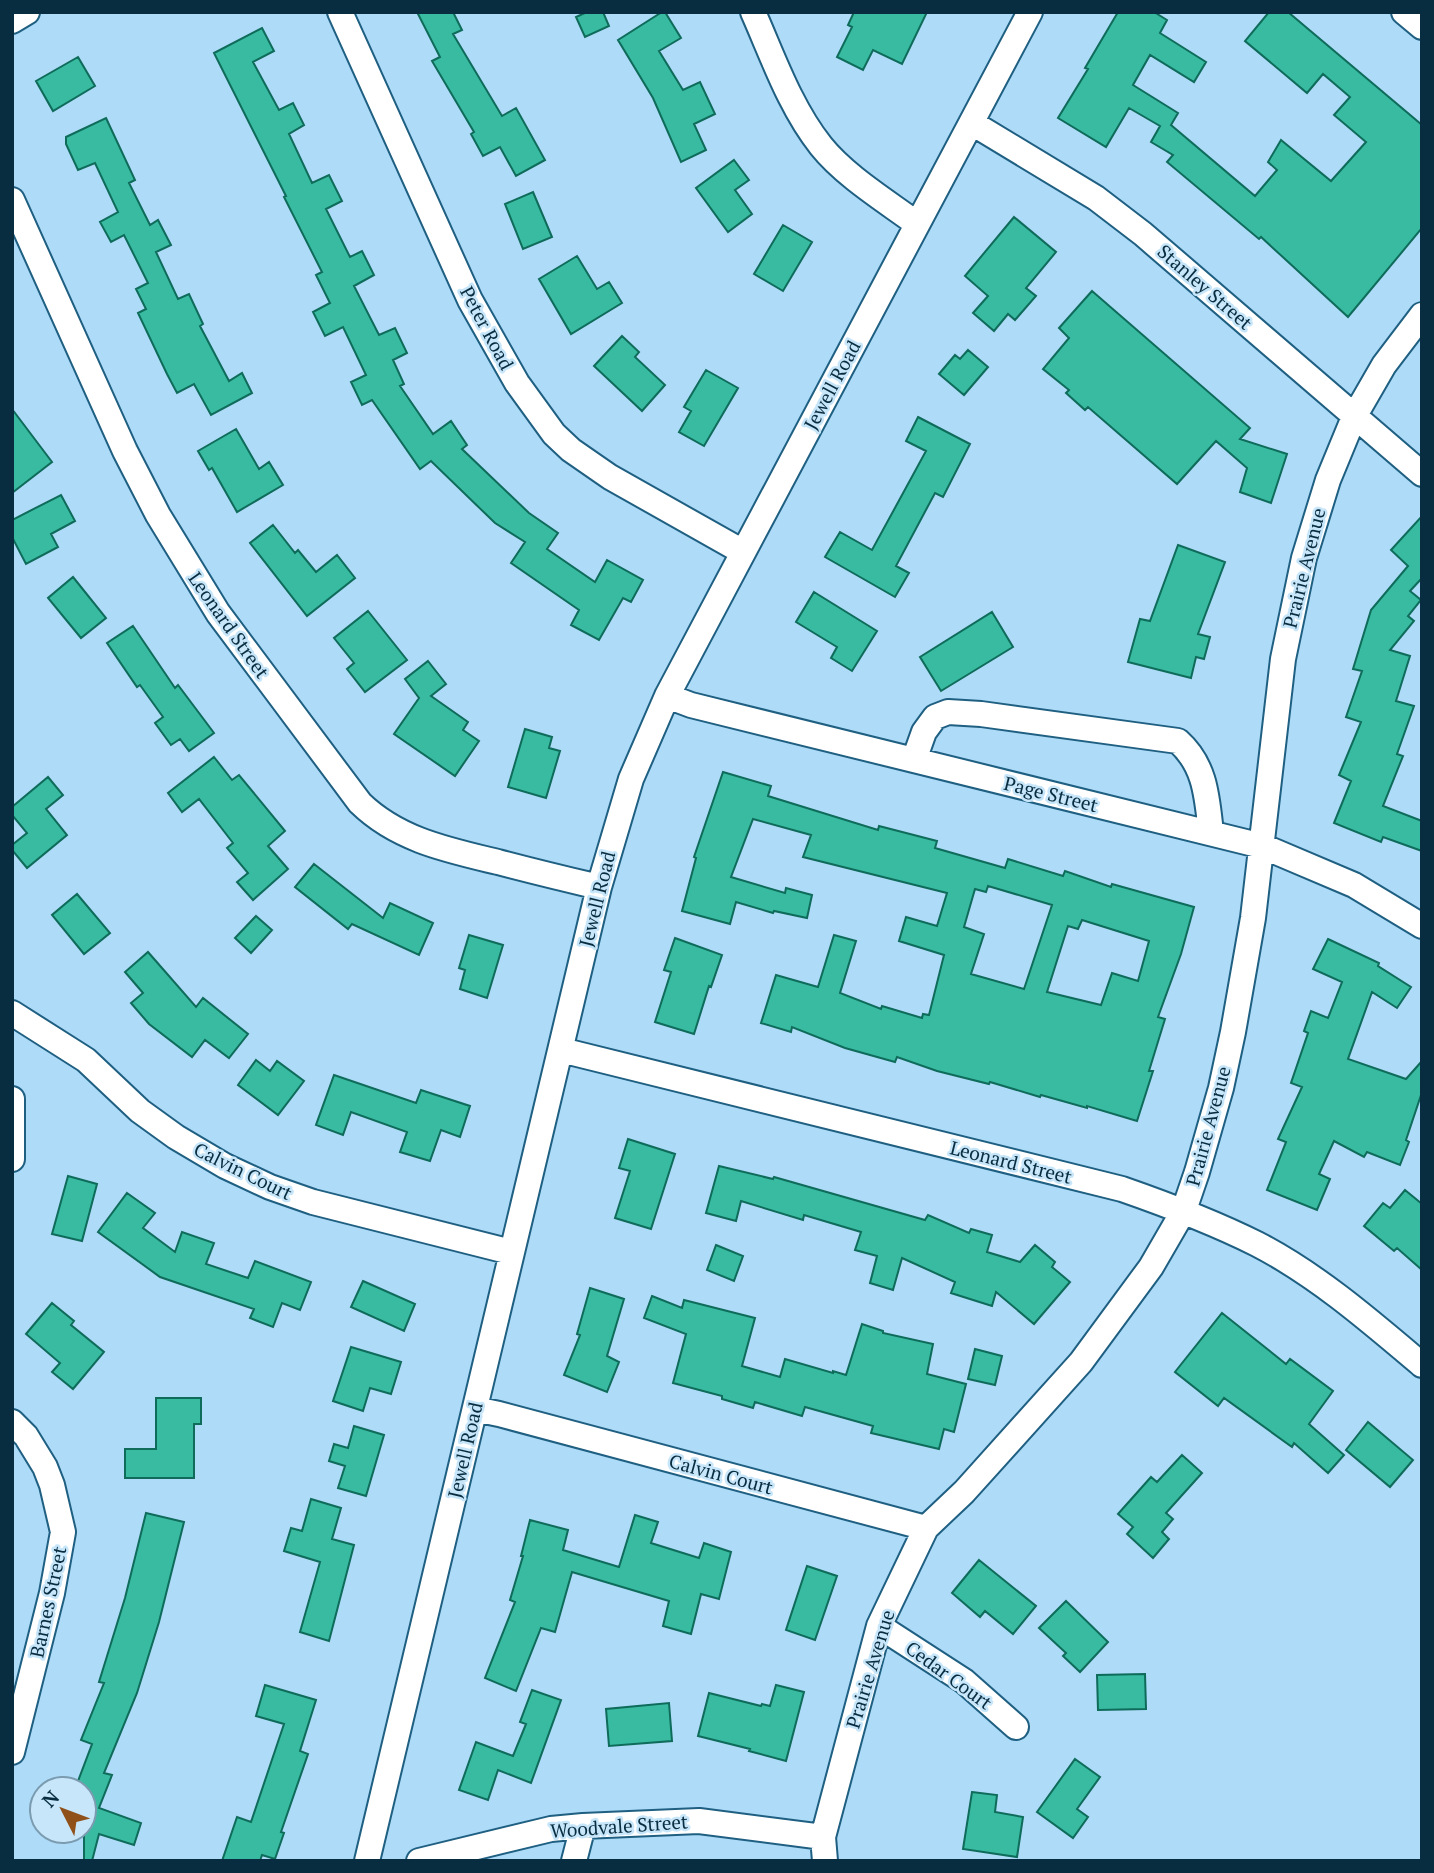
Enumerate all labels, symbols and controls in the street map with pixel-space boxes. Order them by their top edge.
street label: Stanley Street [1153,238,1258,335]
street label: Peter Road [455,282,520,374]
street label: Jewell Road [798,335,866,434]
street label: Prairie Avenue [1277,505,1331,631]
street label: Leonard Street [183,567,275,683]
street label: Page Street [1002,770,1101,817]
street label: Jewell Road [573,848,621,949]
street label: Prairie Avenue [1180,1063,1236,1188]
street label: Leonard Street [948,1134,1075,1189]
street label: Calvin Court [190,1136,296,1205]
street label: Jewell Road [441,1399,488,1500]
street label: Calvin Court [667,1448,776,1499]
street label: Barnes Street [24,1544,71,1660]
street label: Prairie Avenue [840,1606,899,1731]
street label: Cedar Court [901,1635,997,1714]
north arrow [28,1775,98,1845]
text: N [36,1784,65,1812]
street label: Woodvale Street [549,1808,689,1843]

